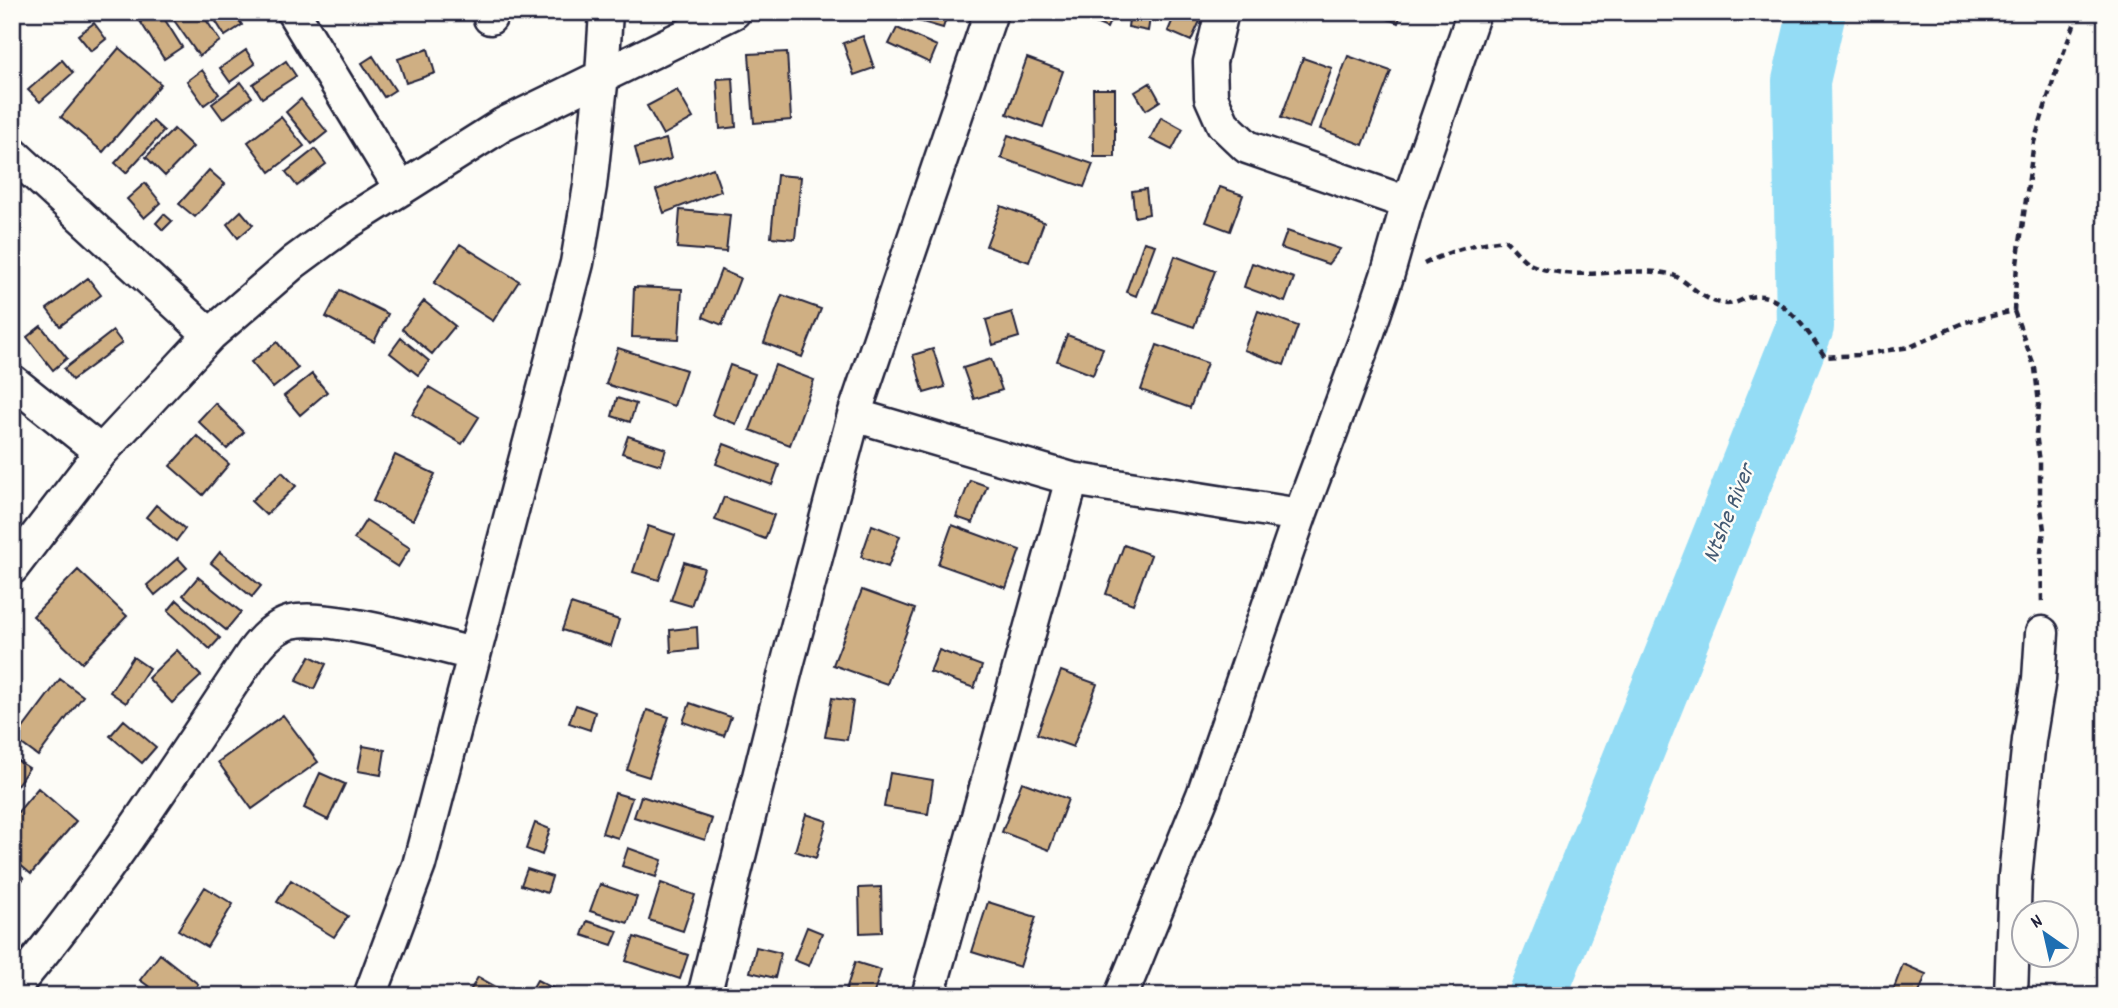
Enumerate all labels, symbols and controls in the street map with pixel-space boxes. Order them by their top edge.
water label: Ntshe River [1695,457,1766,568]
north arrow [2010,900,2080,970]
text: N [2026,909,2049,937]

